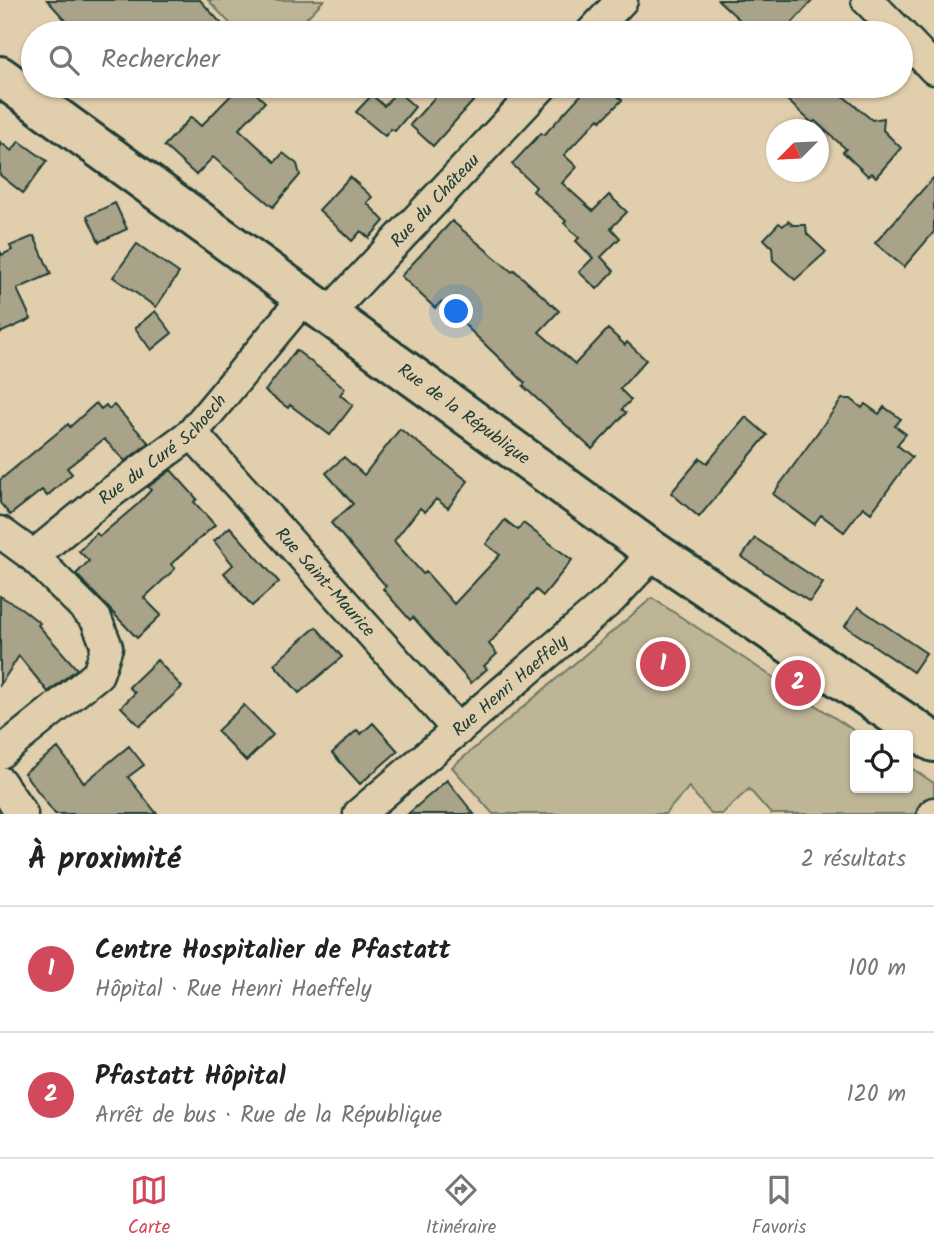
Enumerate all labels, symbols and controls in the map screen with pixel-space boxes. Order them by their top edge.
search box [21,21,913,98]
text: Rechercher [101,39,220,81]
icon: search [45,41,83,79]
north arrow [766,119,829,182]
street label: Rue du Château [384,147,488,255]
your location [439,294,473,328]
street label: Rue de la République [391,357,536,473]
street label: Rue du Curé Schoech [92,388,235,513]
street label: Rue Saint-Maurice [267,521,382,645]
street label: Rue Henri Haeffely [446,628,576,745]
pin: 1 [640,638,686,690]
pin: 2 [775,657,821,709]
map controls [850,730,913,793]
button: locate [850,730,913,793]
text: À proximité [28,836,181,884]
text: 2 résultats [801,842,906,878]
text: Centre Hospitalier de Pfastatt [95,930,451,972]
text: 1 [48,951,54,987]
text: 100 m [848,951,906,987]
text: Hôpital · Rue Henri Haeffely [95,972,372,1008]
text: Pfastatt Hôpital [95,1056,286,1098]
text: 2 [44,1077,58,1113]
text: 120 m [846,1077,906,1113]
text: Arrêt de bus · Rue de la République [95,1098,442,1134]
tab: Carte [128,1171,170,1243]
tab: Itinéraire [426,1171,496,1243]
tab: Favoris [752,1171,806,1243]

